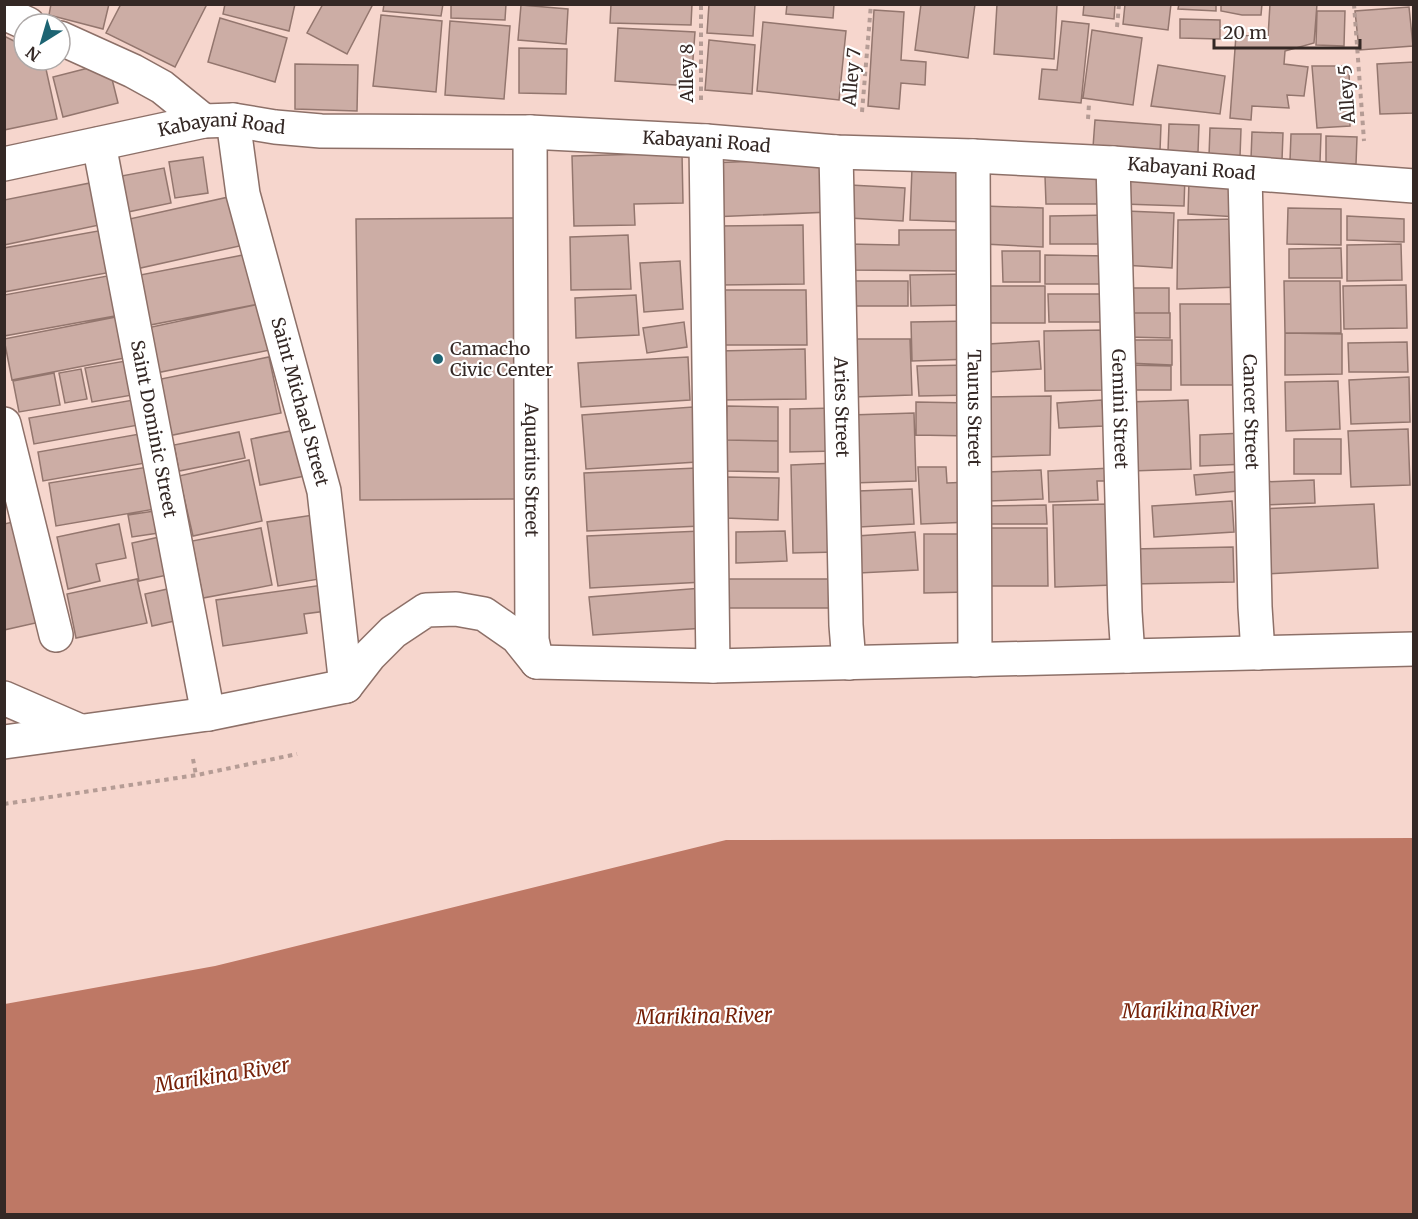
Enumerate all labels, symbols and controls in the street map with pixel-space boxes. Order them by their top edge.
north arrow [12,12,72,72]
scale bar [1214,12,1360,50]
text: 20 m [1223,21,1267,44]
text: N [22,42,44,66]
street label: Alley 8 [675,44,698,103]
street label: Alley 7 [837,47,866,108]
street label: Alley 5 [1333,64,1360,125]
street label: Kabayani Road [156,108,286,142]
street label: Kabayani Road [642,126,772,157]
street label: Kabayani Road [1127,152,1257,185]
street label: Saint Michael Street [266,314,334,489]
place label: Camacho Civic Center [450,337,553,381]
street label: Saint Dominic Street [126,338,182,519]
street label: Gemini Street [1107,349,1133,469]
street label: Taurus Street [963,350,986,466]
marker: Camacho Civic Center [431,352,445,366]
street label: Cancer Street [1238,354,1264,470]
street label: Aries Street [829,355,854,458]
street label: Aquarius Street [520,402,544,537]
water label: Marikina River [1121,996,1259,1023]
water label: Marikina River [635,1002,773,1029]
water label: Marikina River [152,1051,292,1098]

